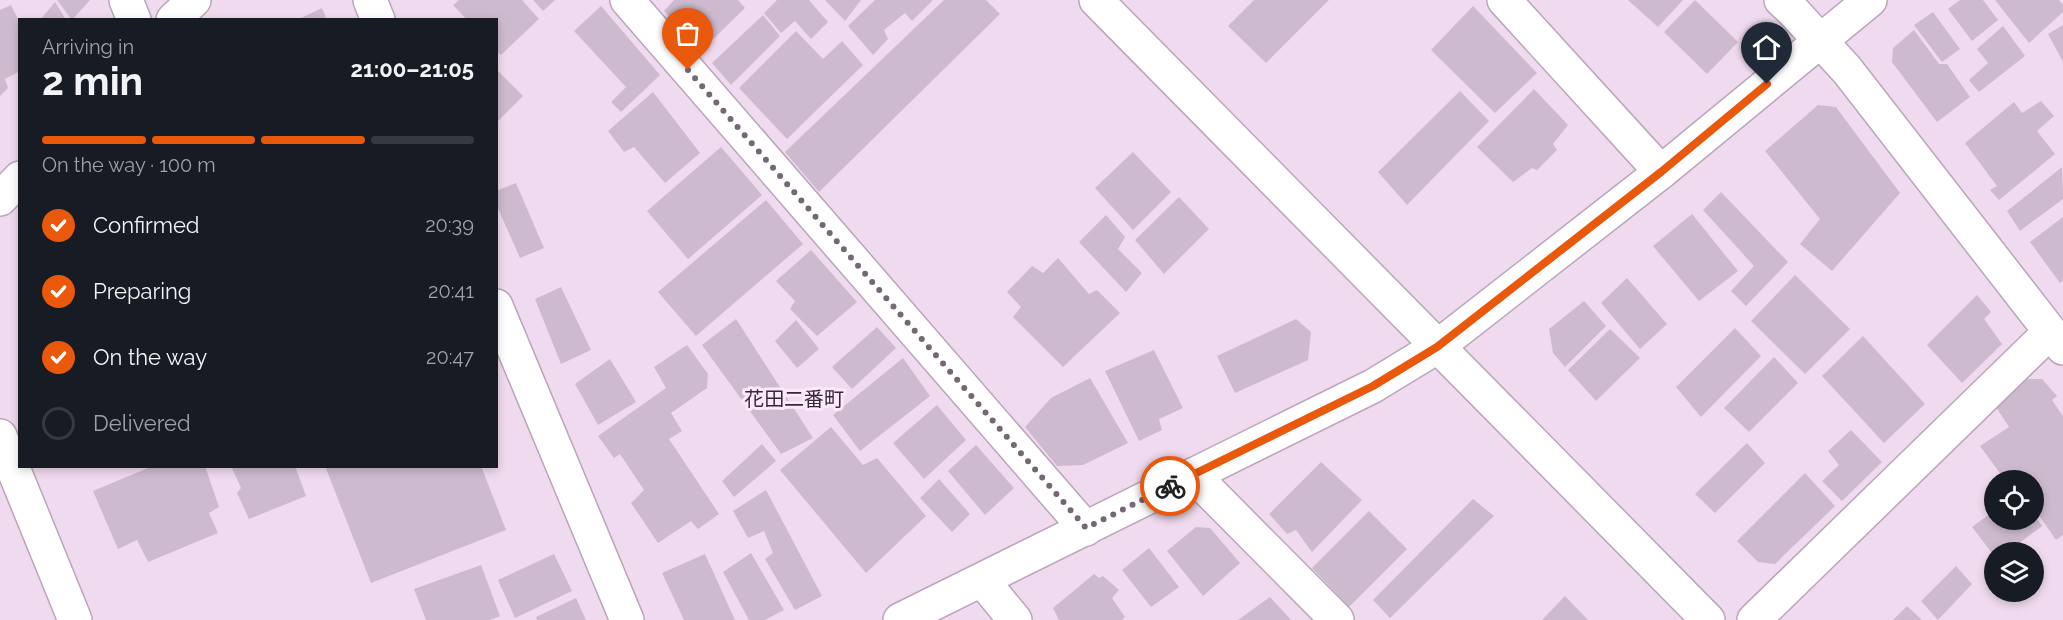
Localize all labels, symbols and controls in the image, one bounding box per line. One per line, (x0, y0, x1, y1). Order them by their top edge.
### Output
pin (662, 8, 713, 70)
icon: bag (671, 17, 704, 50)
pin (1741, 22, 1792, 84)
icon: home (1750, 31, 1783, 64)
text: Arriving in (42, 35, 134, 59)
text: 21:00–21:05 (351, 56, 474, 82)
text: 2 min (42, 58, 143, 104)
text: On the way · 100 m (42, 153, 216, 177)
icon: check (42, 209, 75, 242)
text: Confirmed (93, 212, 200, 238)
text: 20:39 (425, 213, 474, 237)
icon: check (42, 275, 75, 308)
text: Preparing (93, 278, 191, 304)
text: 20:41 (428, 279, 474, 303)
icon: check (42, 341, 75, 374)
text: On the way (93, 344, 207, 370)
text: 20:47 (426, 345, 474, 369)
district label: 花田二番町 (744, 387, 844, 411)
text: Delivered (93, 410, 191, 436)
courier (1140, 456, 1200, 516)
icon: bike (1154, 470, 1187, 503)
map controls (1984, 470, 2044, 602)
button: locate (1984, 470, 2044, 530)
button: layers (1984, 542, 2044, 602)

